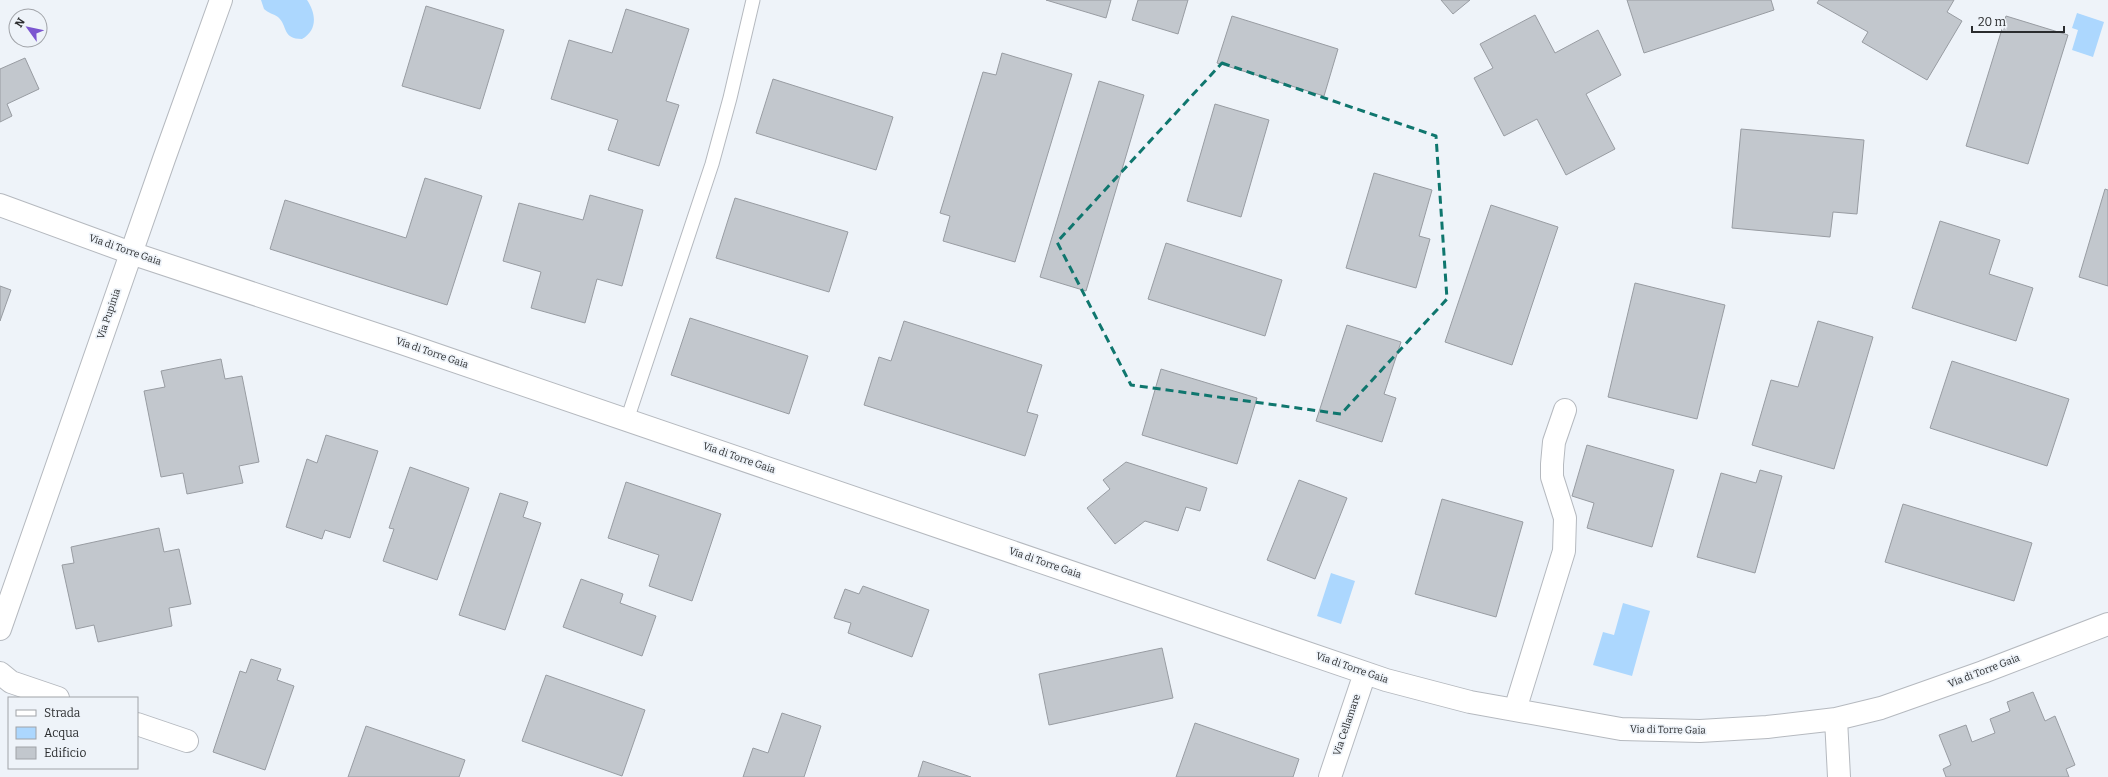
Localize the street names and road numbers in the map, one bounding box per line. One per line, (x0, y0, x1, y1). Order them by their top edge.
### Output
street label: Via di Torre Gaia (87, 232, 163, 268)
street label: Via Pupinia (95, 287, 123, 341)
street label: Via di Torre Gaia (394, 335, 470, 371)
street label: Via di Torre Gaia (701, 440, 777, 476)
street label: Via di Torre Gaia (1007, 545, 1083, 581)
street label: Via di Torre Gaia (1314, 650, 1390, 686)
street label: Via di Torre Gaia (1946, 652, 2022, 690)
street label: Via Cellamare (1331, 693, 1363, 757)
street label: Via di Torre Gaia (1630, 723, 1707, 737)

